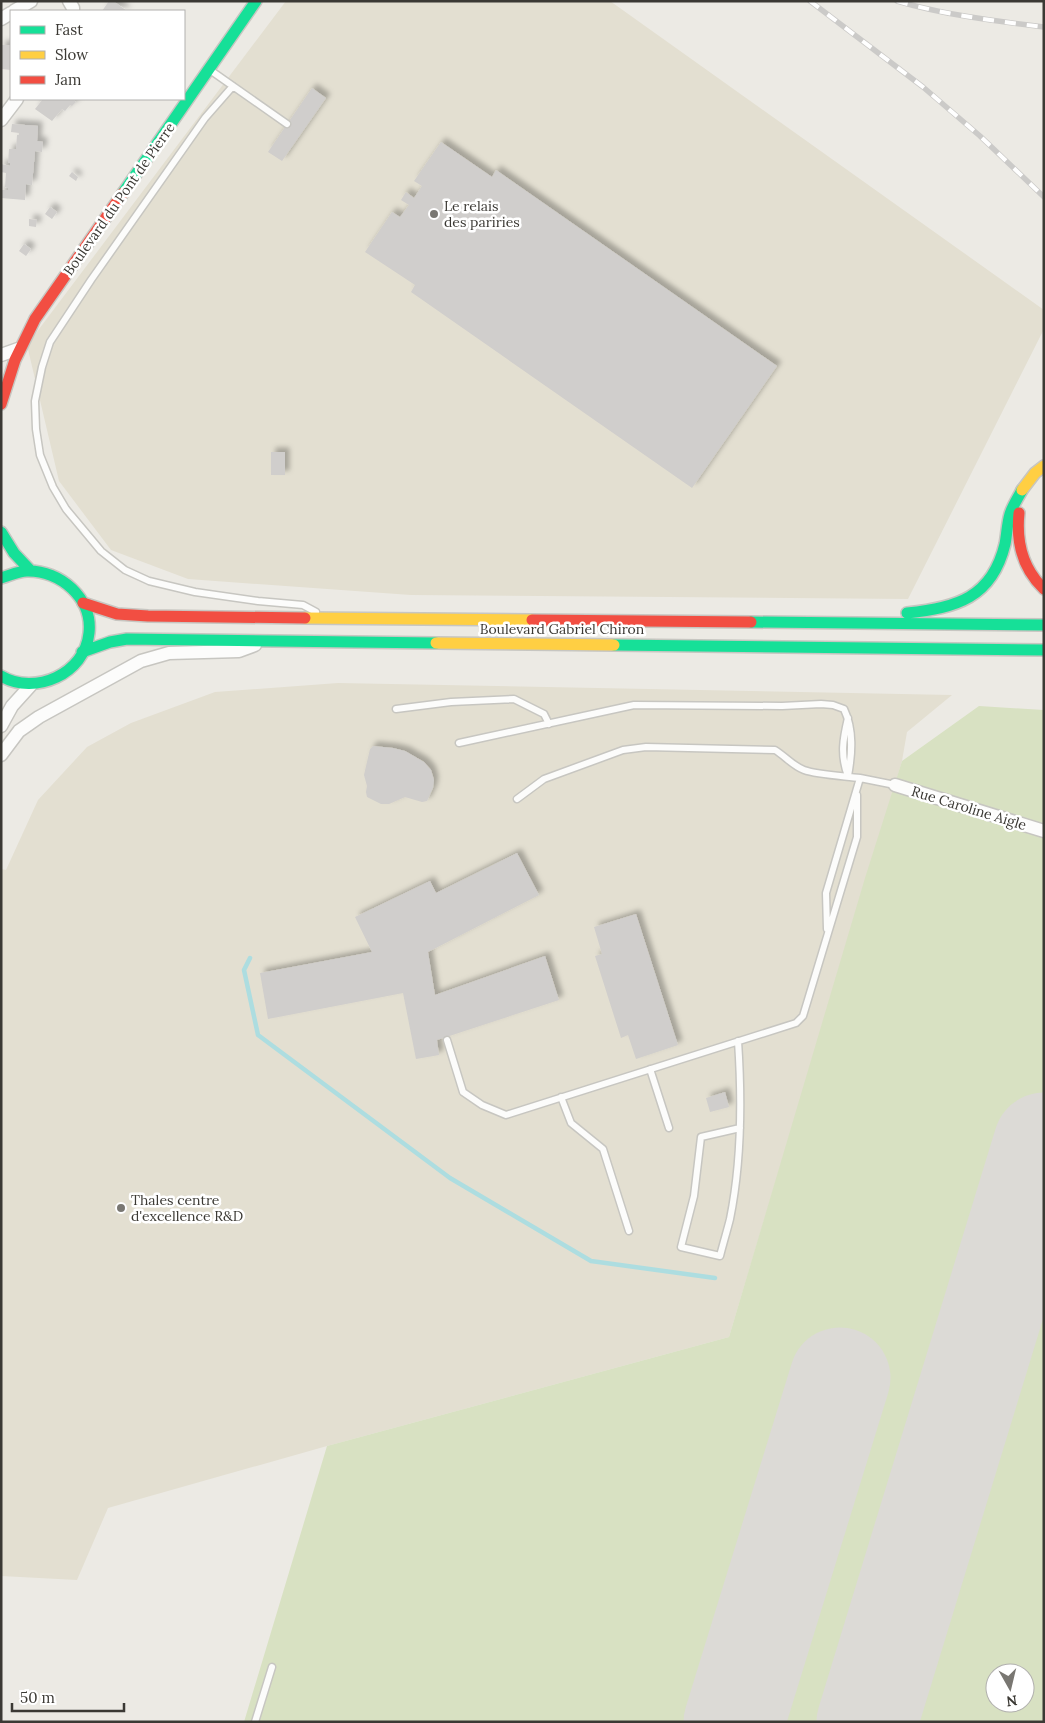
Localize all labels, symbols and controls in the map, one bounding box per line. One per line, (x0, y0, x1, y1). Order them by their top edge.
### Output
legend (10, 10, 185, 100)
text: Fast (55, 20, 83, 39)
text: Slow (55, 45, 88, 64)
text: Jam (54, 70, 82, 89)
street label: Boulevard du Pont de Pierre (59, 119, 179, 279)
place label: Le relais des pariries (444, 197, 520, 231)
marker: Le relais des pariries (428, 208, 440, 220)
street label: Boulevard Gabriel Chiron (480, 620, 645, 638)
street label: Rue Caroline Aigle (909, 782, 1029, 834)
place label: Thales centre d'excellence R&D (131, 1191, 243, 1225)
marker: Thales centre d'excellence R&D (115, 1202, 127, 1214)
north arrow (985, 1663, 1035, 1713)
scale bar (12, 1680, 125, 1712)
text: 50 m (20, 1688, 55, 1707)
text: N (1005, 1691, 1018, 1711)

